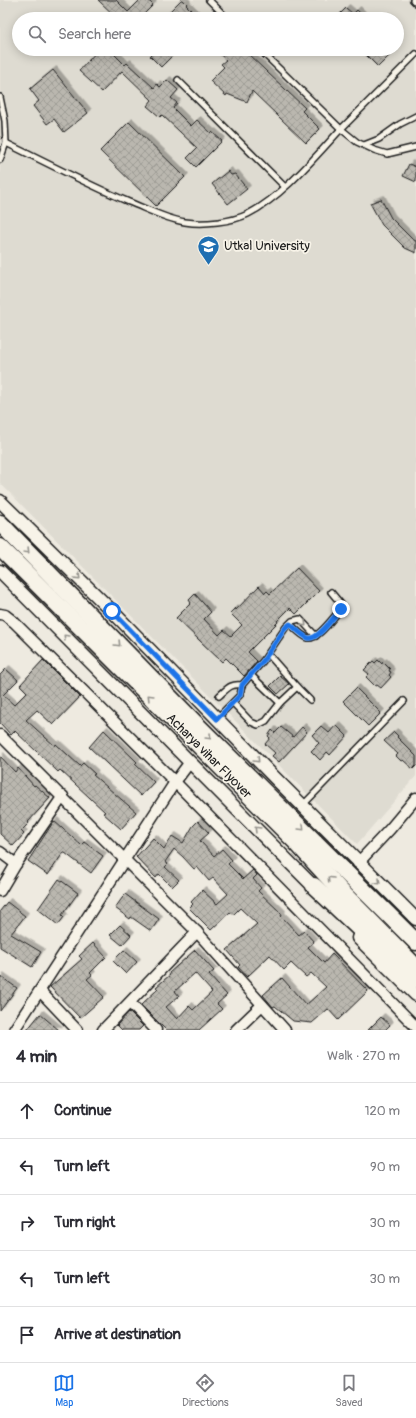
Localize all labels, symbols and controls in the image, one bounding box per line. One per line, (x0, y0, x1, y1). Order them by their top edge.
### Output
search box (12, 12, 404, 56)
icon: search (26, 23, 48, 45)
text: Search here (58, 25, 131, 44)
school or university icon: Utkal University (195, 233, 221, 266)
place label: Utkal University (224, 238, 310, 254)
one-way arrow (22, 546, 30, 554)
one-way arrow (73, 572, 81, 580)
route end (332, 600, 350, 618)
route start (103, 602, 121, 620)
one-way arrow (299, 619, 307, 627)
one-way arrow (63, 634, 71, 642)
one-way arrow (113, 639, 121, 647)
one-way arrow (147, 694, 155, 702)
street label: Acharya vihar Flyover (163, 710, 255, 802)
one-way arrow (204, 732, 212, 739)
one-way arrow (252, 755, 260, 763)
one-way arrow (297, 823, 305, 831)
one-way arrow (254, 826, 262, 834)
one-way arrow (327, 876, 335, 884)
one-way arrow (373, 877, 381, 885)
text: 4 min (16, 1046, 57, 1067)
text: Walk · 270 m (327, 1048, 400, 1064)
icon: ahead (16, 1100, 38, 1122)
text: Continue (54, 1101, 112, 1120)
text: 120 m (364, 1103, 400, 1119)
icon: left (16, 1156, 38, 1178)
text: Turn left (54, 1157, 110, 1176)
text: 90 m (370, 1159, 400, 1175)
icon: right (16, 1212, 38, 1234)
text: Turn right (54, 1213, 115, 1232)
text: 30 m (370, 1215, 400, 1231)
icon: left (16, 1268, 38, 1290)
text: Turn left (54, 1269, 110, 1288)
text: 30 m (370, 1271, 400, 1287)
icon: arrive (16, 1324, 38, 1346)
text: Arrive at destination (54, 1325, 181, 1344)
tab: Map (53, 1372, 75, 1409)
tab: Directions (182, 1372, 229, 1409)
tab: Saved (335, 1372, 363, 1409)

